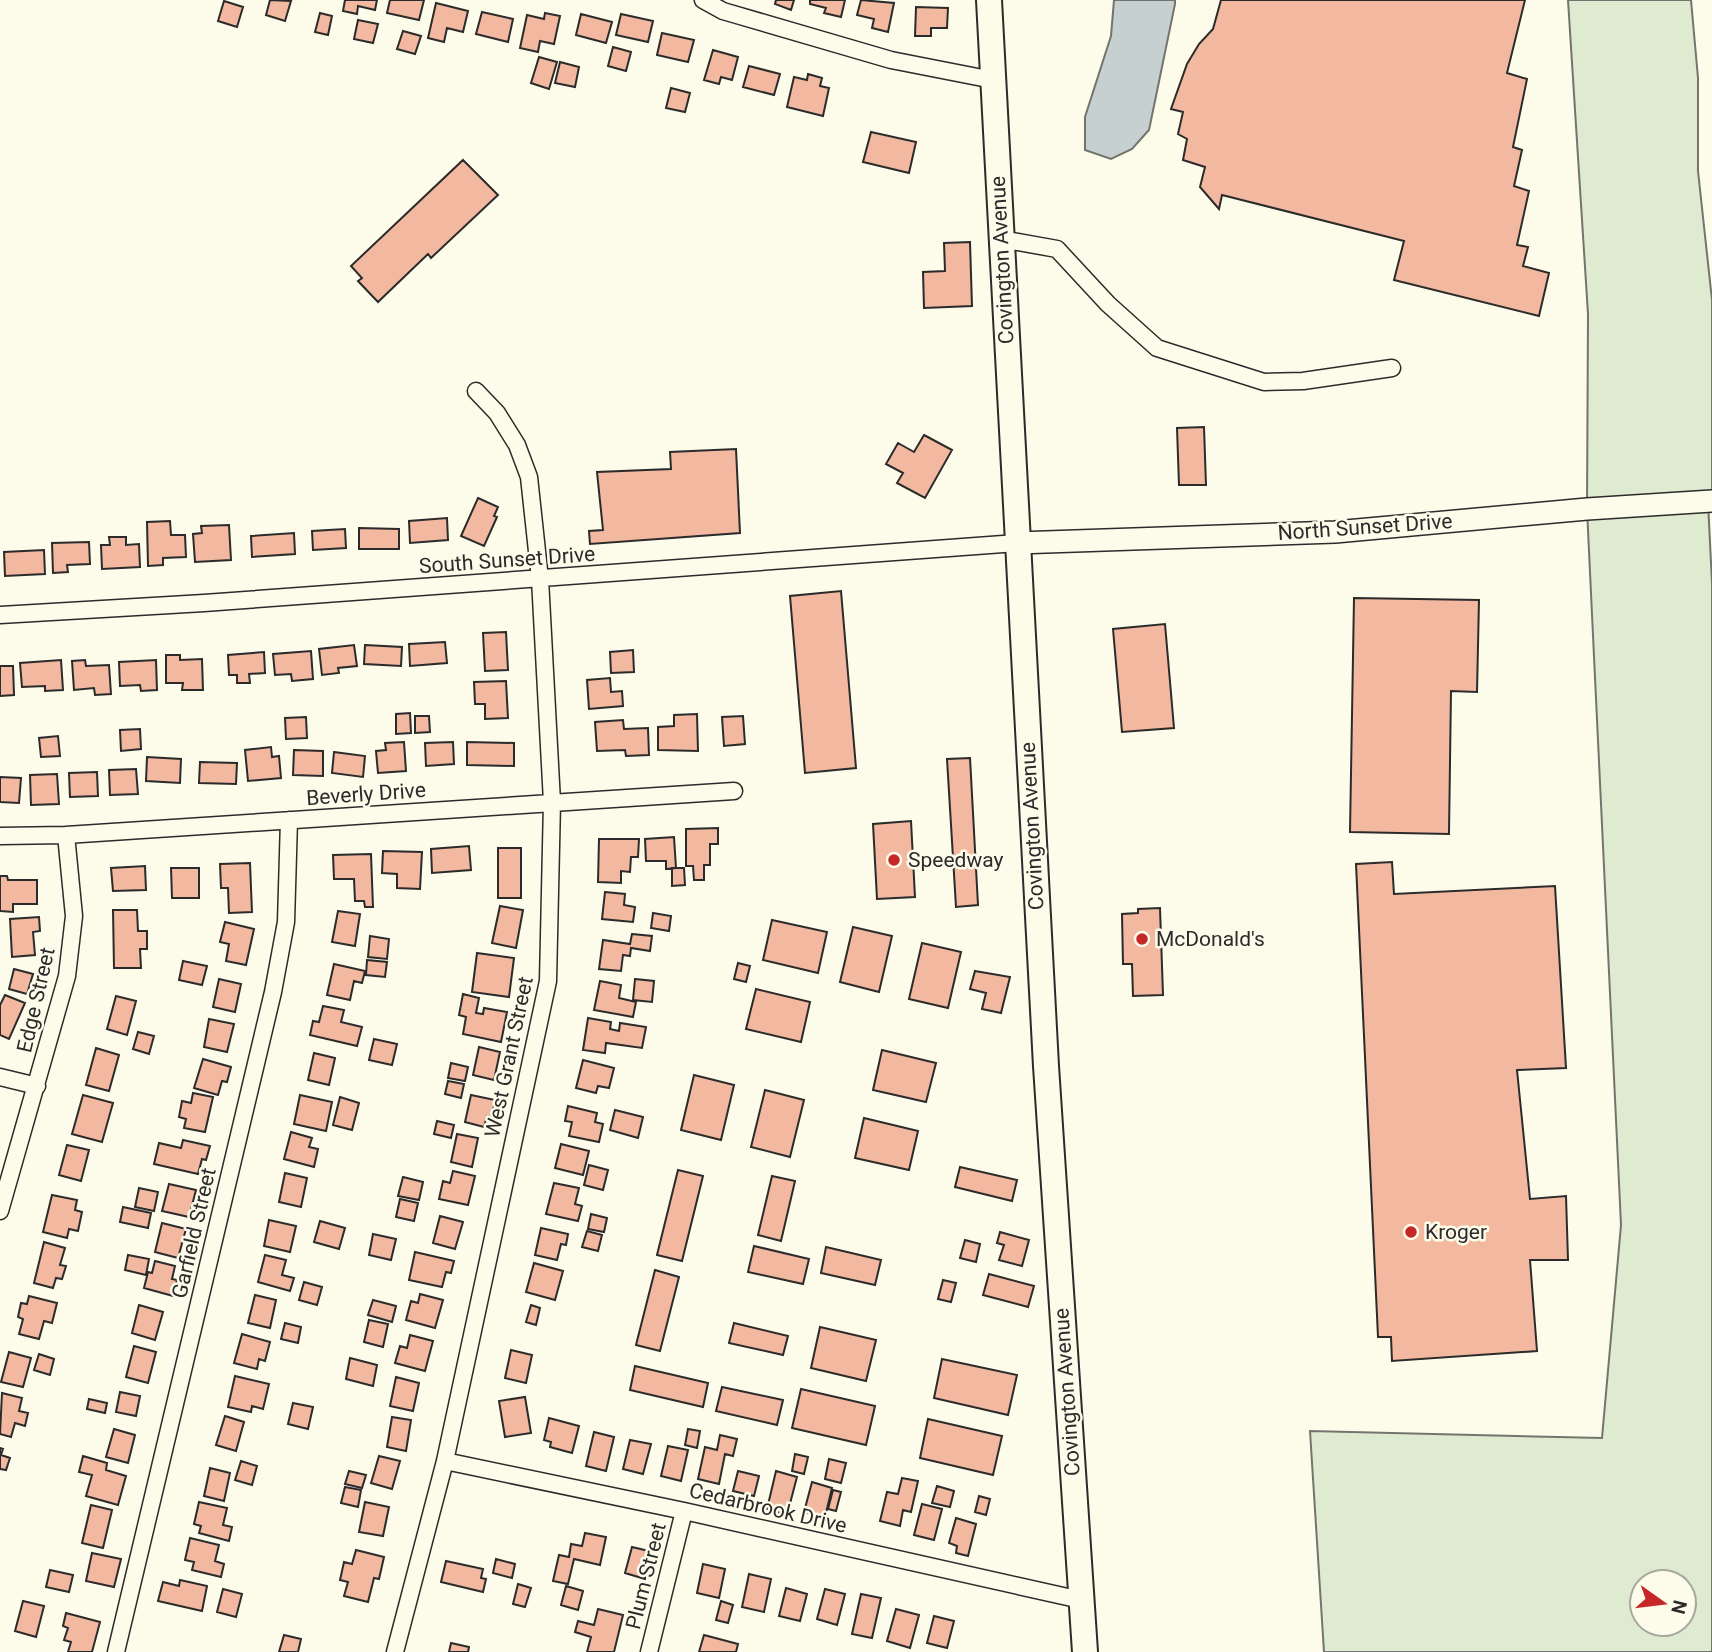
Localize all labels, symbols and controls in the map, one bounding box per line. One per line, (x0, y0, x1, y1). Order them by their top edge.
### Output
street label: Covington Avenue (986, 175, 1018, 345)
street label: North Sunset Drive (1277, 509, 1453, 545)
street label: South Sunset Drive (418, 542, 596, 578)
street label: Covington Avenue (1016, 741, 1048, 911)
street label: Beverly Drive (305, 778, 427, 810)
place label: Speedway (908, 848, 1003, 872)
marker: Speedway (886, 852, 902, 868)
place label: McDonald's (1156, 927, 1265, 951)
marker: McDonald's (1134, 931, 1150, 947)
street label: Edge Street (12, 945, 60, 1055)
street label: West Grant Street (480, 974, 538, 1140)
street label: Garfield Street (167, 1165, 221, 1301)
place label: Kroger (1425, 1220, 1487, 1244)
marker: Kroger (1403, 1224, 1419, 1240)
street label: Covington Avenue (1049, 1307, 1085, 1477)
street label: Cedarbrook Drive (687, 1478, 849, 1538)
street label: Plum Street (621, 1520, 671, 1632)
north arrow (1628, 1568, 1698, 1638)
text: N (1666, 1598, 1692, 1616)

